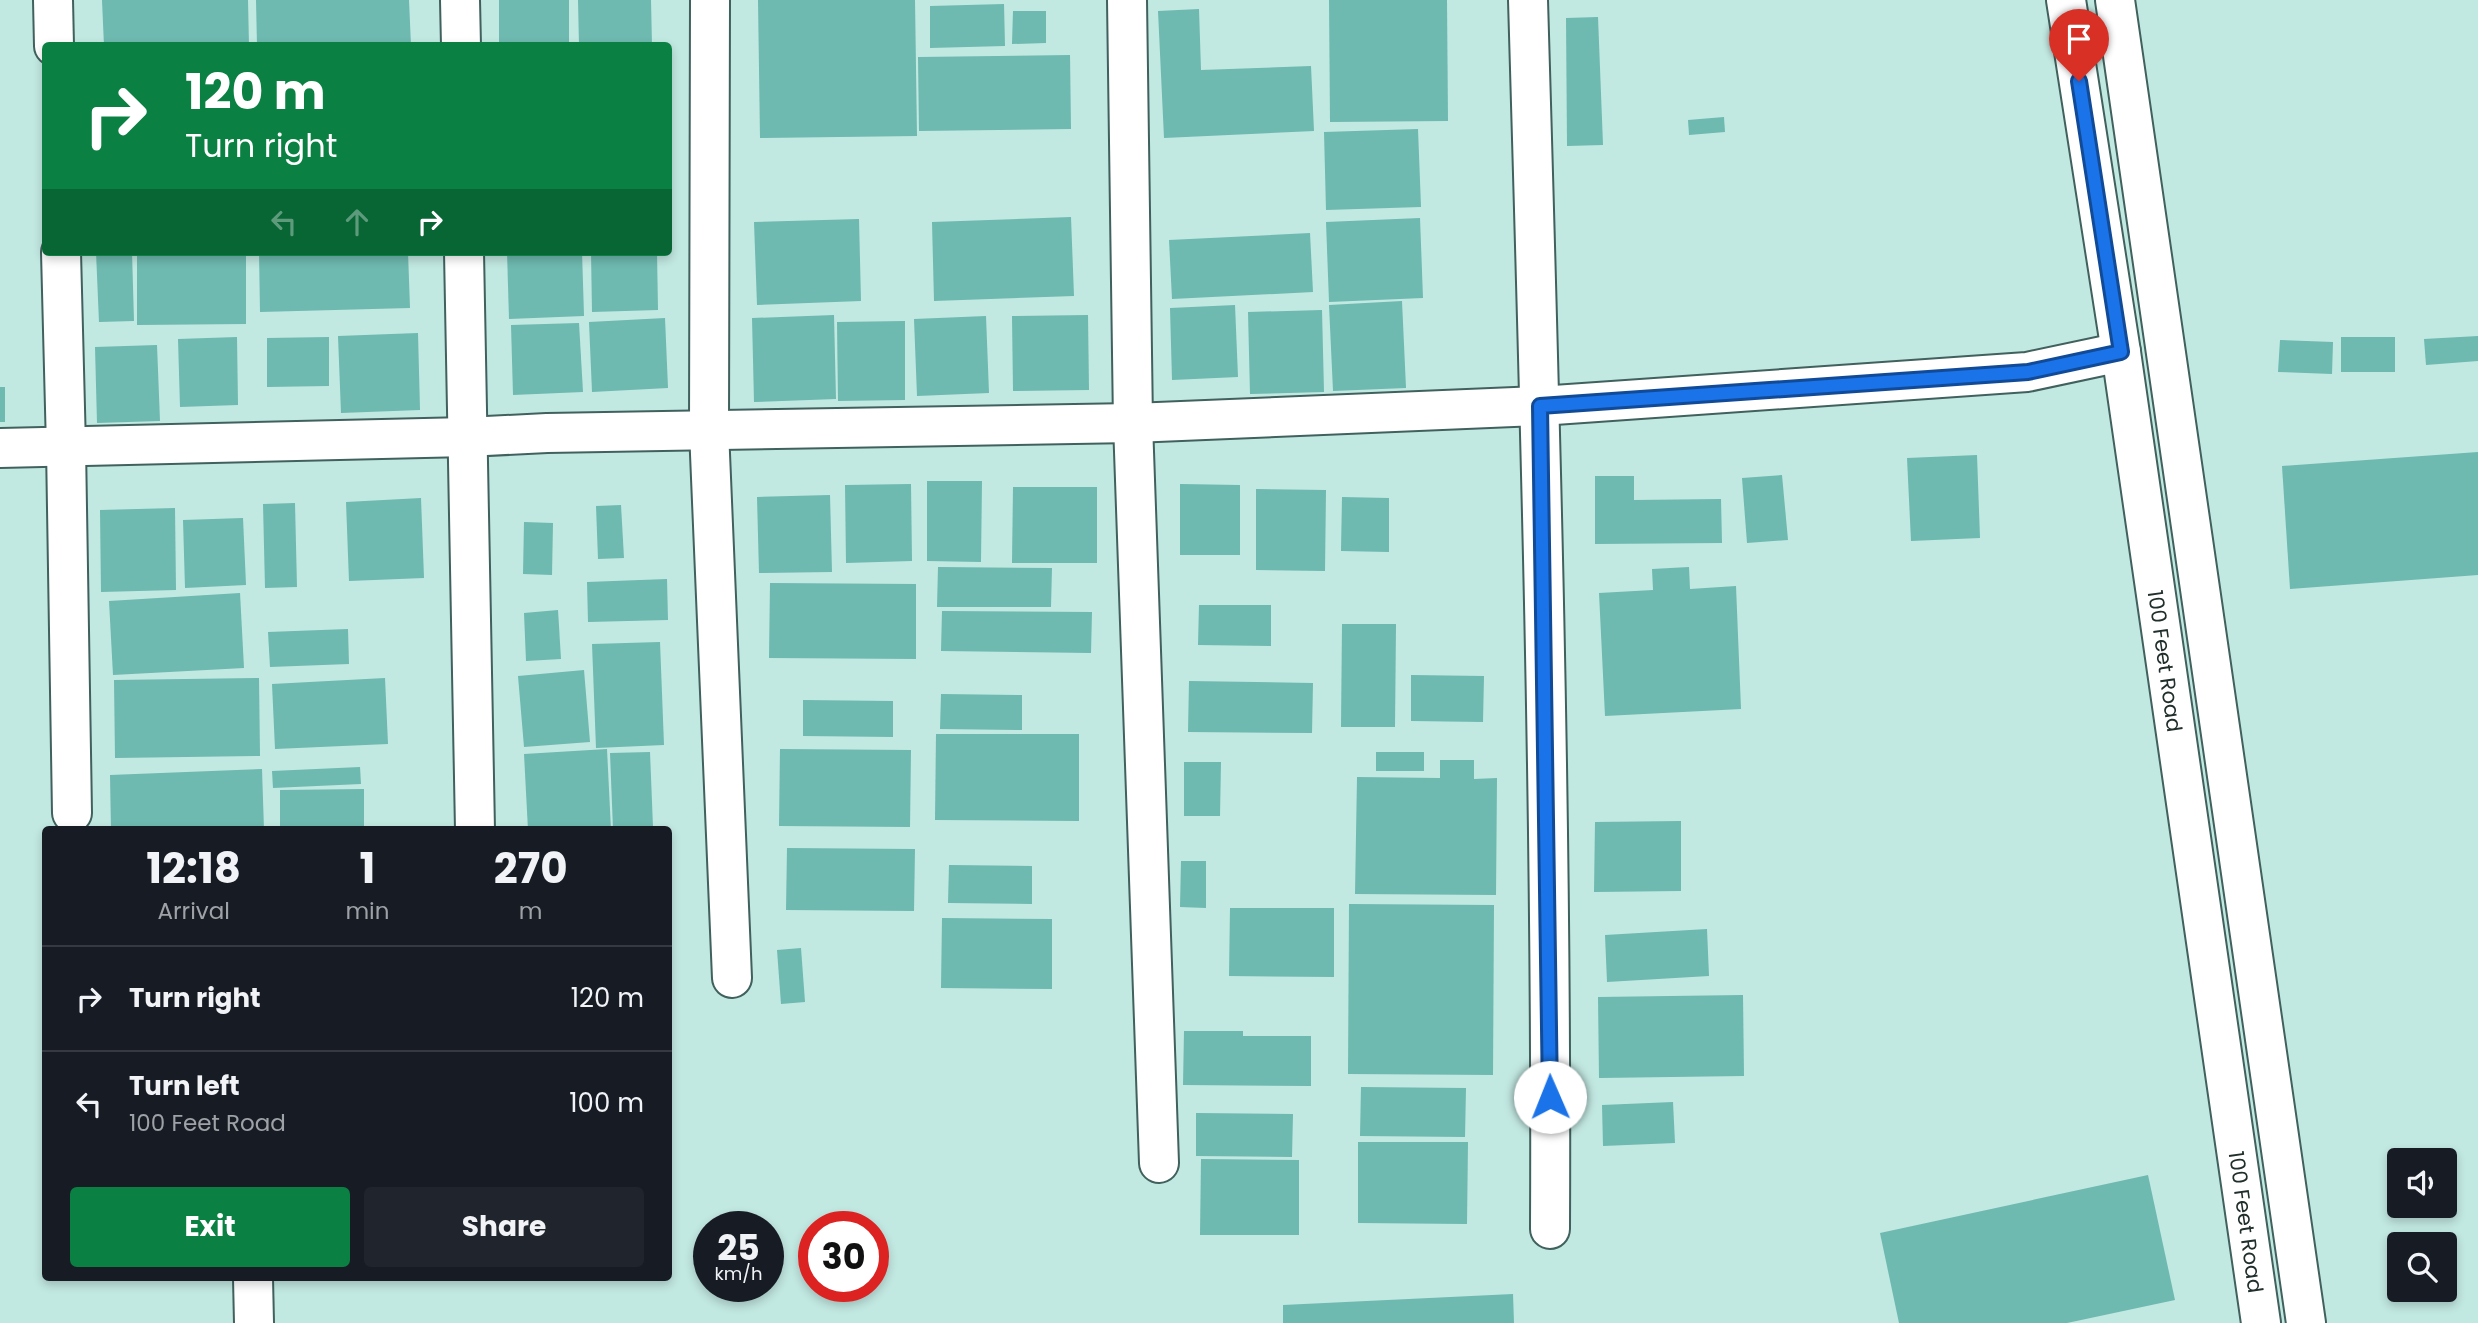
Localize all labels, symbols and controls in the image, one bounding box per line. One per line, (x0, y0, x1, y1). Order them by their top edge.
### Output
pin (2049, 9, 2109, 81)
icon: arrive (2060, 20, 2098, 58)
text: 120 m (185, 58, 326, 126)
icon: right (70, 70, 161, 161)
text: Turn right (185, 123, 337, 168)
icon: left (265, 203, 303, 241)
icon: ahead (338, 203, 376, 241)
icon: right (411, 203, 449, 241)
street label: 100 Feet Road (2141, 588, 2189, 734)
text: 12:18 (146, 839, 241, 898)
text: 1 (360, 839, 375, 898)
text: 270 (494, 839, 568, 898)
text: Arrival (157, 895, 230, 927)
text: min (345, 895, 389, 927)
text: m (519, 895, 543, 927)
icon: right (70, 980, 108, 1018)
text: Turn right (129, 980, 261, 1016)
text: 120 m (571, 980, 644, 1016)
position arrow (1513, 1060, 1587, 1134)
text: Turn left (129, 1068, 240, 1104)
icon: left (70, 1085, 108, 1123)
text: 100 m (569, 1085, 644, 1121)
text: 100 Feet Road (129, 1107, 286, 1139)
map controls (2387, 1148, 2457, 1302)
button: sound (2387, 1148, 2457, 1218)
street label: 100 Feet Road (2222, 1149, 2270, 1295)
button: Exit (70, 1187, 350, 1267)
button: Share (364, 1187, 644, 1267)
speed limit sign: 30 (798, 1211, 889, 1302)
text: 25 (717, 1223, 760, 1272)
button: search (2387, 1232, 2457, 1302)
text: km/h (715, 1261, 762, 1286)

